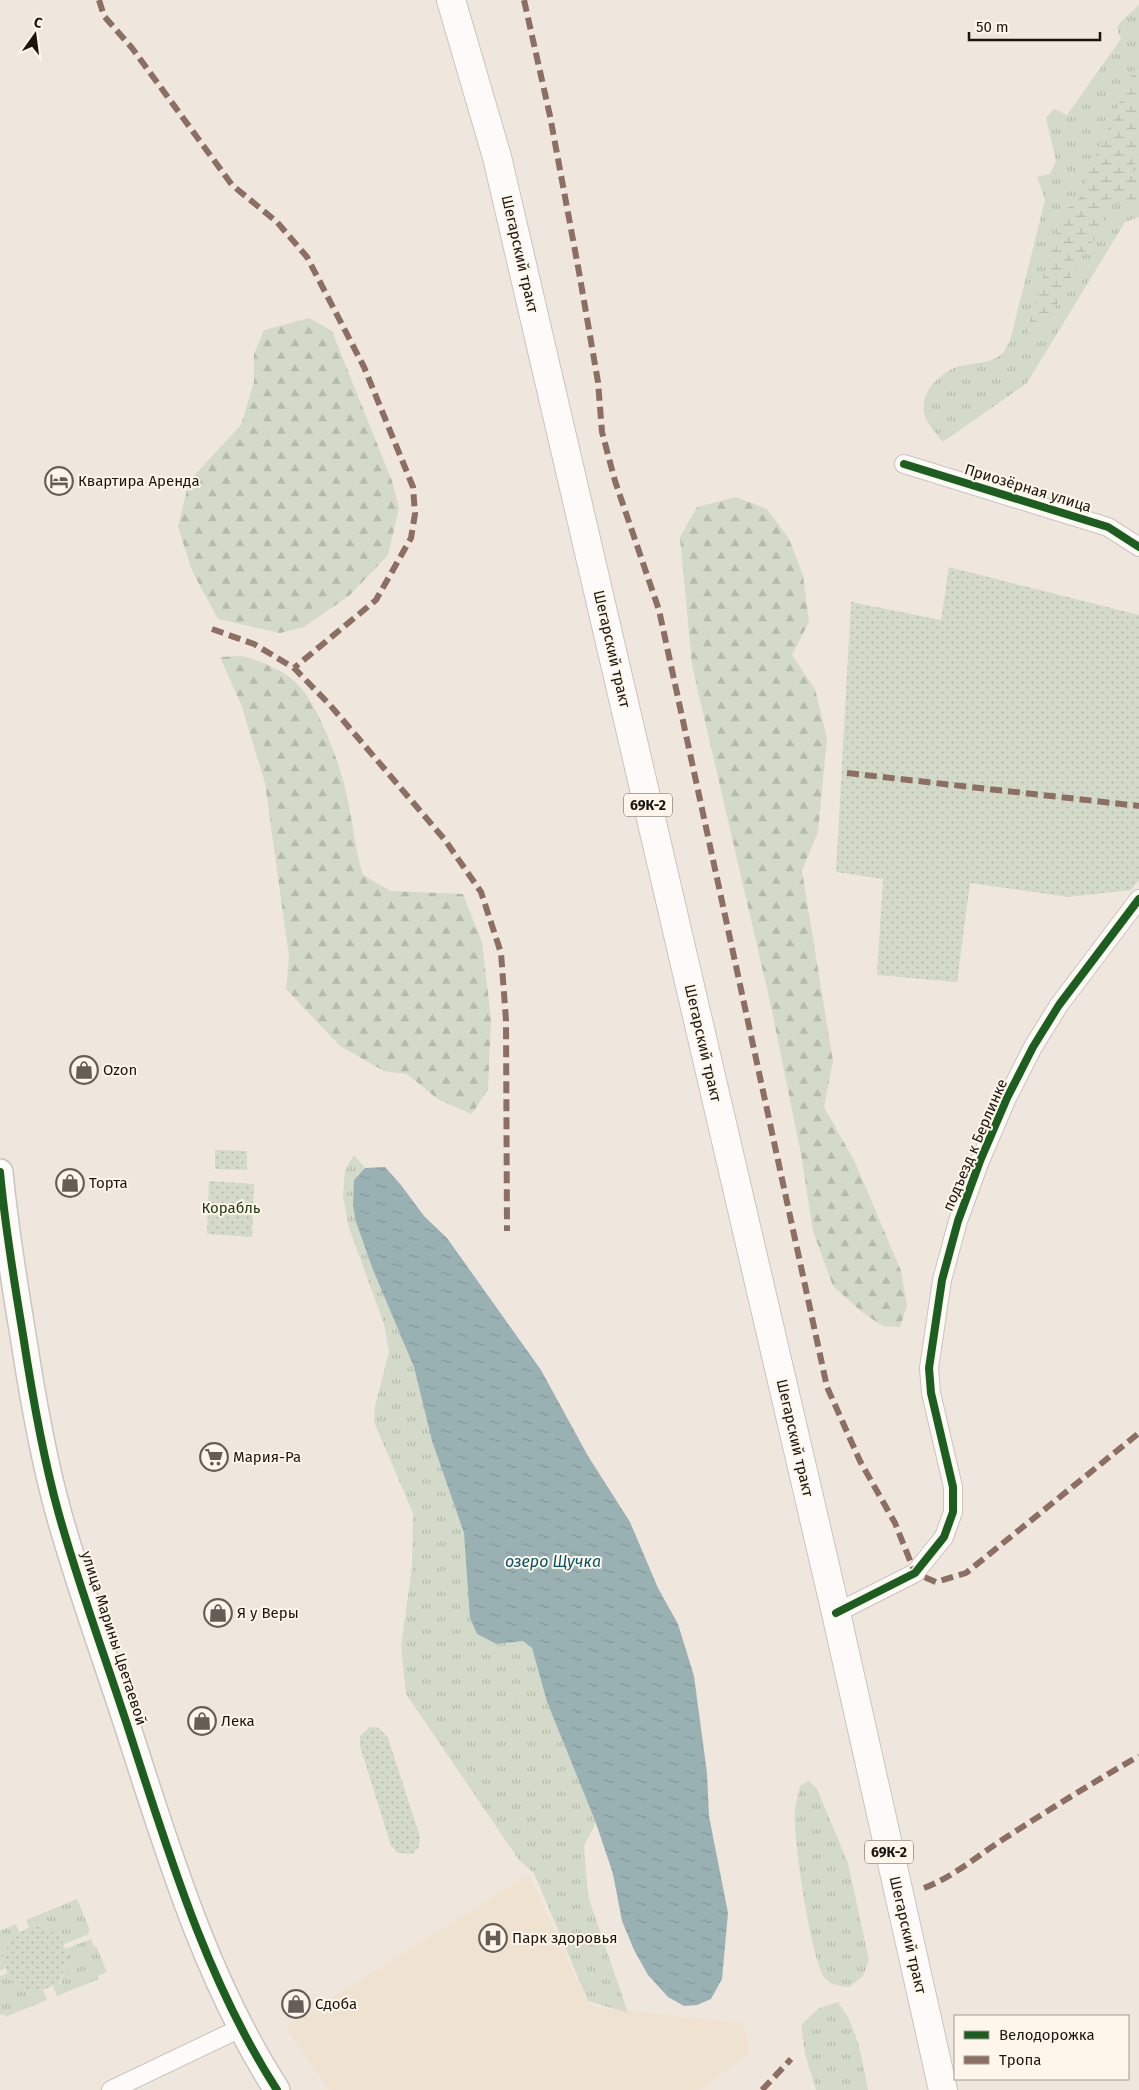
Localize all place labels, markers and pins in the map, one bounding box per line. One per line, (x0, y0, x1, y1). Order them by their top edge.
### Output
hotel icon: Квартира Аренда (44, 466, 74, 496)
place label: Квартира Аренда (78, 472, 200, 490)
shop icon: Ozon (69, 1055, 99, 1085)
place label: Ozon (103, 1061, 137, 1079)
shop icon: Торта (55, 1168, 85, 1198)
place label: Торта (89, 1174, 128, 1192)
supermarket icon: Мария-Ра (199, 1442, 229, 1472)
place label: Мария-Ра (233, 1448, 301, 1466)
shop icon: Я у Веры (203, 1598, 233, 1628)
place label: Я у Веры (237, 1604, 299, 1622)
shop icon: Лека (187, 1706, 217, 1736)
place label: Лека (221, 1712, 255, 1730)
hospital icon: Парк здоровья (478, 1923, 508, 1953)
place label: Парк здоровья (512, 1929, 617, 1947)
shop icon: Сдоба (281, 1989, 311, 2019)
place label: Сдоба (315, 1995, 357, 2013)

